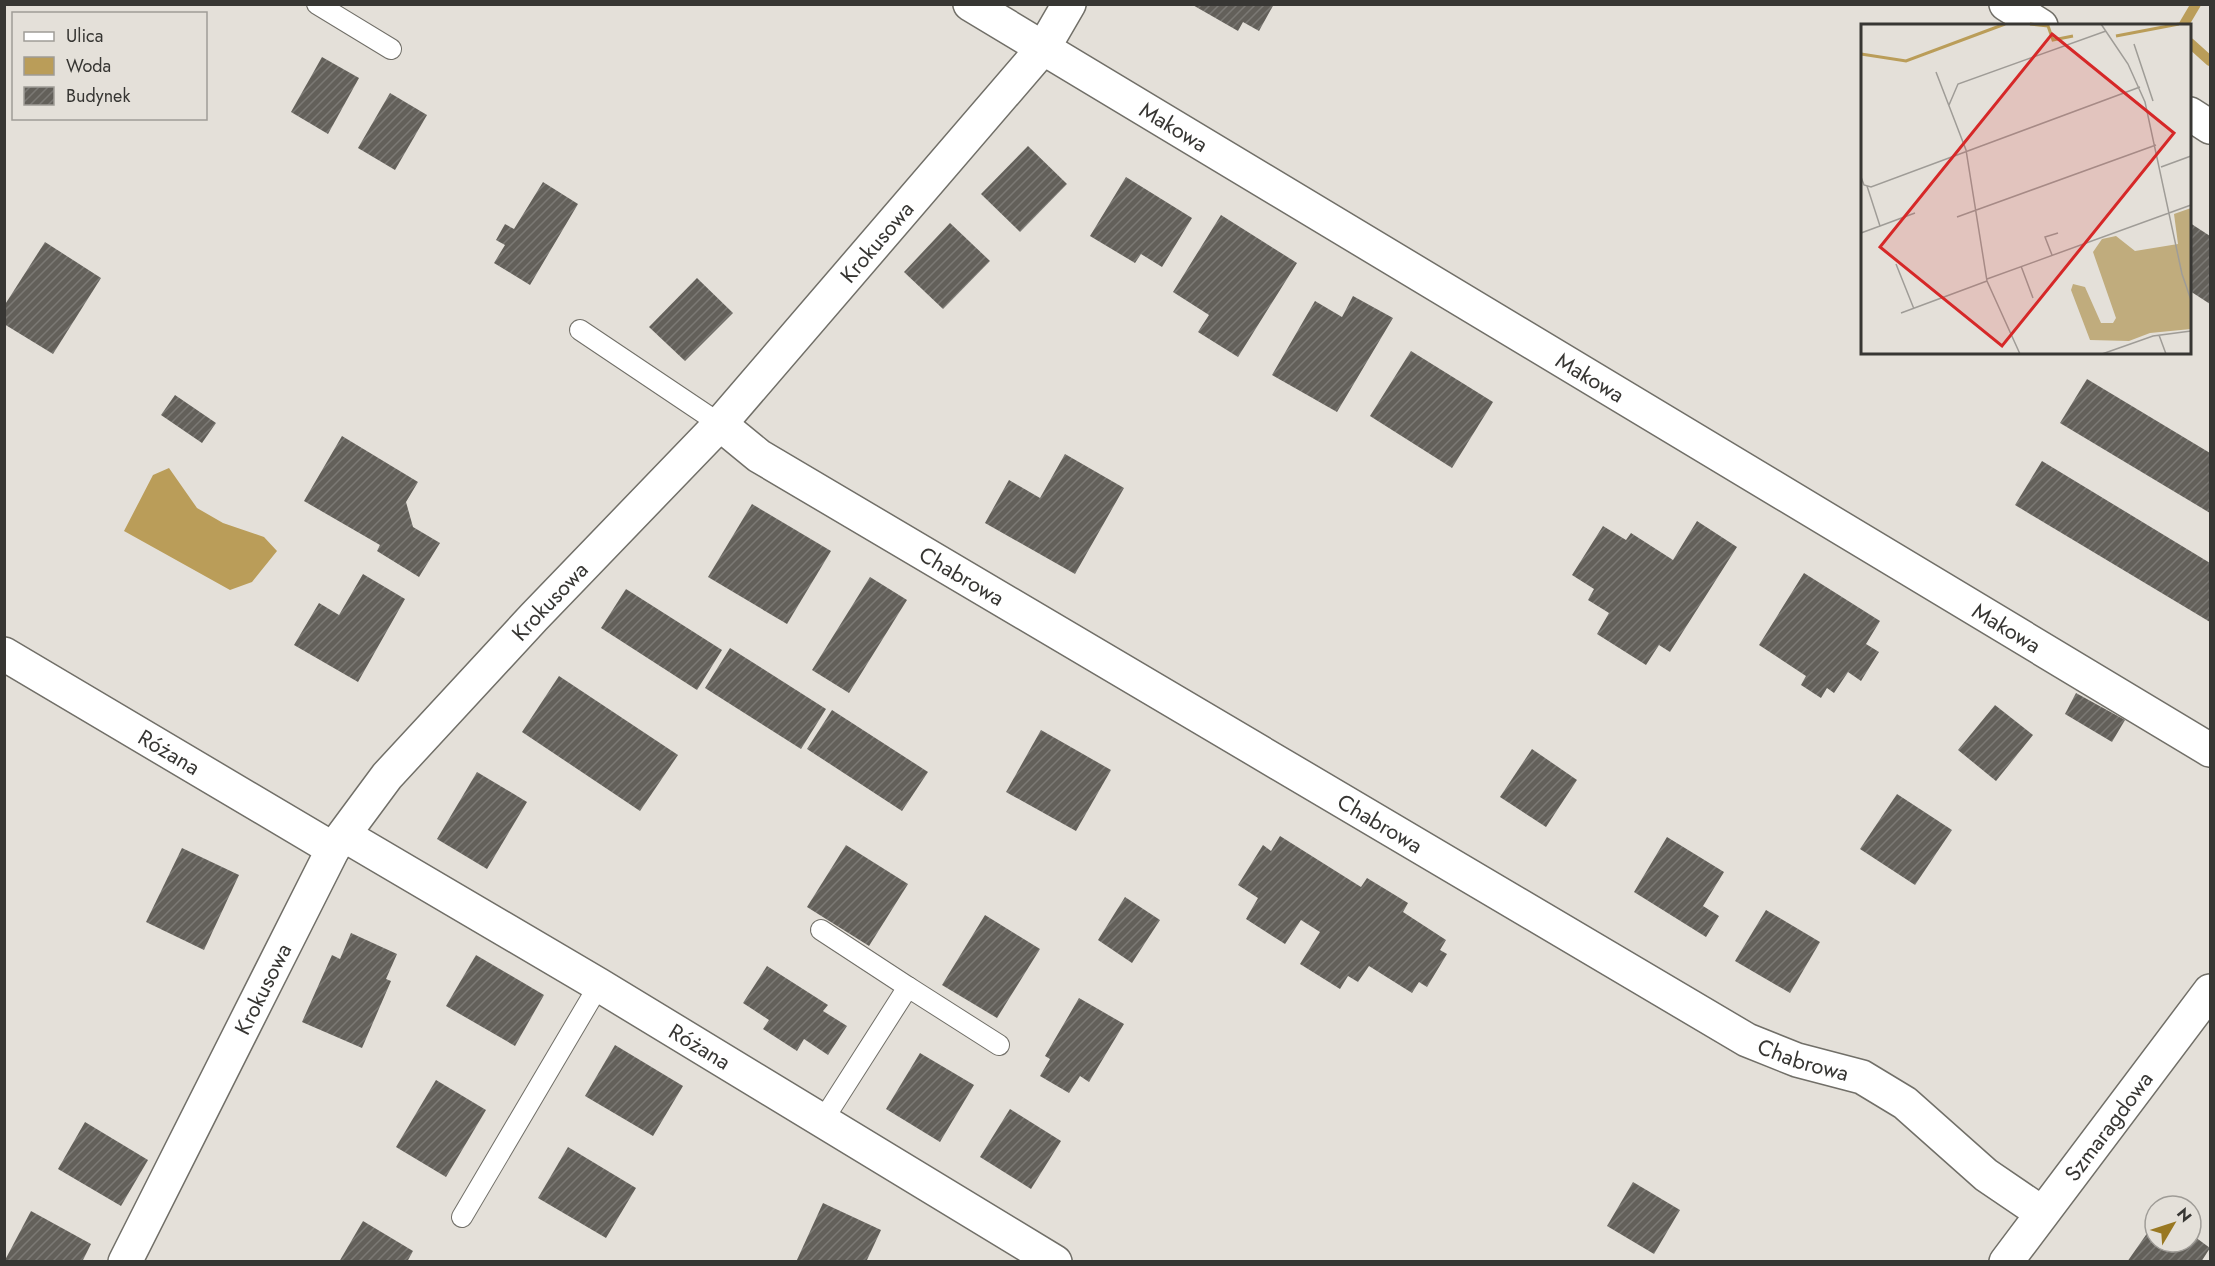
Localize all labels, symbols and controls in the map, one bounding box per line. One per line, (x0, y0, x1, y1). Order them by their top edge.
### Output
legend (12, 12, 207, 120)
text: Ulica (66, 23, 103, 49)
inset map (1861, 24, 2191, 354)
text: Woda (66, 53, 111, 79)
text: Budynek (66, 83, 130, 109)
street label: Makowa (1134, 94, 1214, 160)
street label: Krokusowa (832, 194, 921, 290)
street label: Makowa (1550, 344, 1631, 410)
street label: Chabrowa (913, 538, 1010, 614)
street label: Krokusowa (504, 554, 595, 648)
street label: Makowa (1966, 595, 2047, 661)
street label: Różana (132, 721, 206, 783)
street label: Chabrowa (1331, 785, 1429, 861)
street label: Krokusowa (226, 937, 299, 1040)
street label: Różana (663, 1015, 737, 1077)
street label: Chabrowa (1753, 1030, 1852, 1089)
street label: Szmaragdowa (2056, 1064, 2160, 1188)
north arrow (2143, 1194, 2203, 1254)
text: N (2171, 1203, 2197, 1227)

